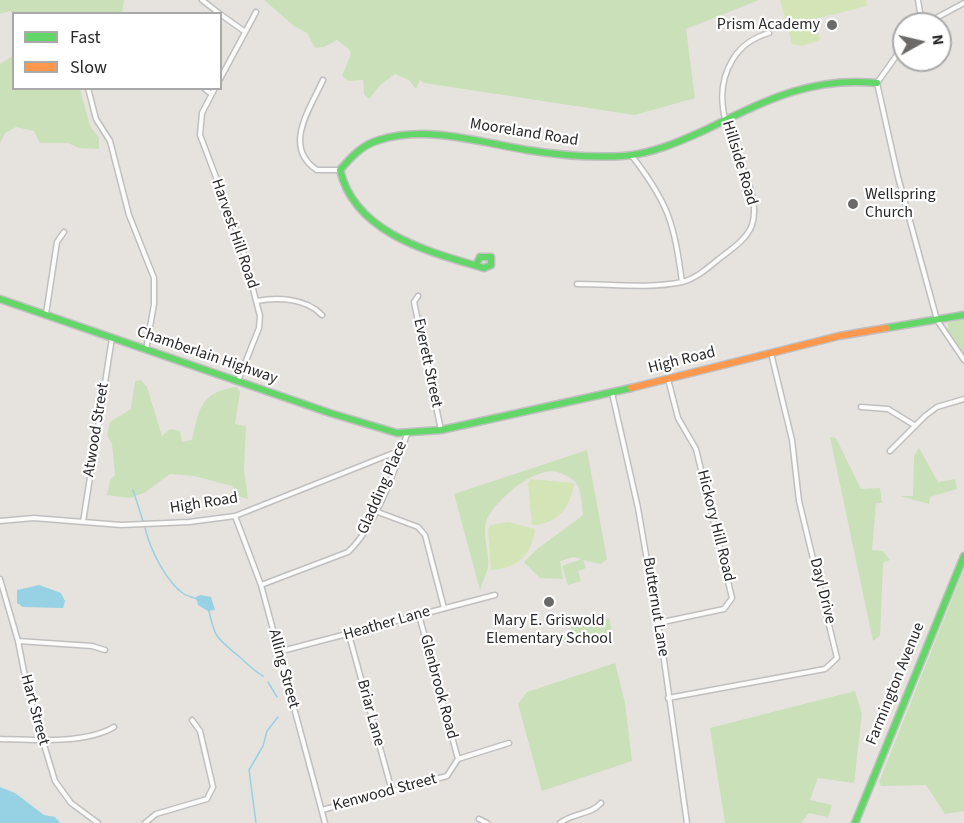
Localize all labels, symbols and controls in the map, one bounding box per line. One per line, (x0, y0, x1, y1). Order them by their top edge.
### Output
legend (12, 12, 222, 90)
north arrow (892, 12, 952, 72)
place label: Prism Academy (717, 15, 820, 35)
marker: Prism Academy (825, 18, 839, 32)
text: Fast (70, 25, 101, 50)
text: N (926, 33, 949, 47)
text: Slow (70, 55, 107, 80)
street label: Mooreland Road (468, 115, 580, 151)
street label: Hillside Road (717, 118, 761, 208)
street label: Harvest Hill Road (206, 177, 262, 291)
place label: Wellspring Church (865, 185, 936, 223)
marker: Wellspring Church (846, 197, 860, 211)
street label: Everett Street (408, 317, 446, 409)
street label: Chamberlain Highway (134, 323, 280, 389)
street label: High Road (646, 343, 718, 379)
street label: Atwood Street (80, 382, 114, 478)
street label: Gladding Place (354, 438, 412, 538)
street label: Hickory Hill Road (692, 468, 738, 584)
street label: High Road (169, 489, 239, 519)
street label: Butternut Lane (638, 556, 672, 658)
street label: Dayl Drive (805, 556, 839, 626)
marker: Mary E. Griswold Elementary School (542, 595, 556, 609)
street label: Heather Lane (341, 602, 433, 646)
place label: Mary E. Griswold Elementary School (486, 611, 612, 649)
street label: Farmington Avenue (863, 620, 929, 748)
street label: Alling Street (263, 627, 303, 711)
street label: Glenbrook Road (415, 633, 461, 741)
street label: Hart Street (15, 672, 53, 748)
street label: Briar Lane (352, 678, 388, 748)
street label: Kenwood Street (331, 770, 439, 816)

